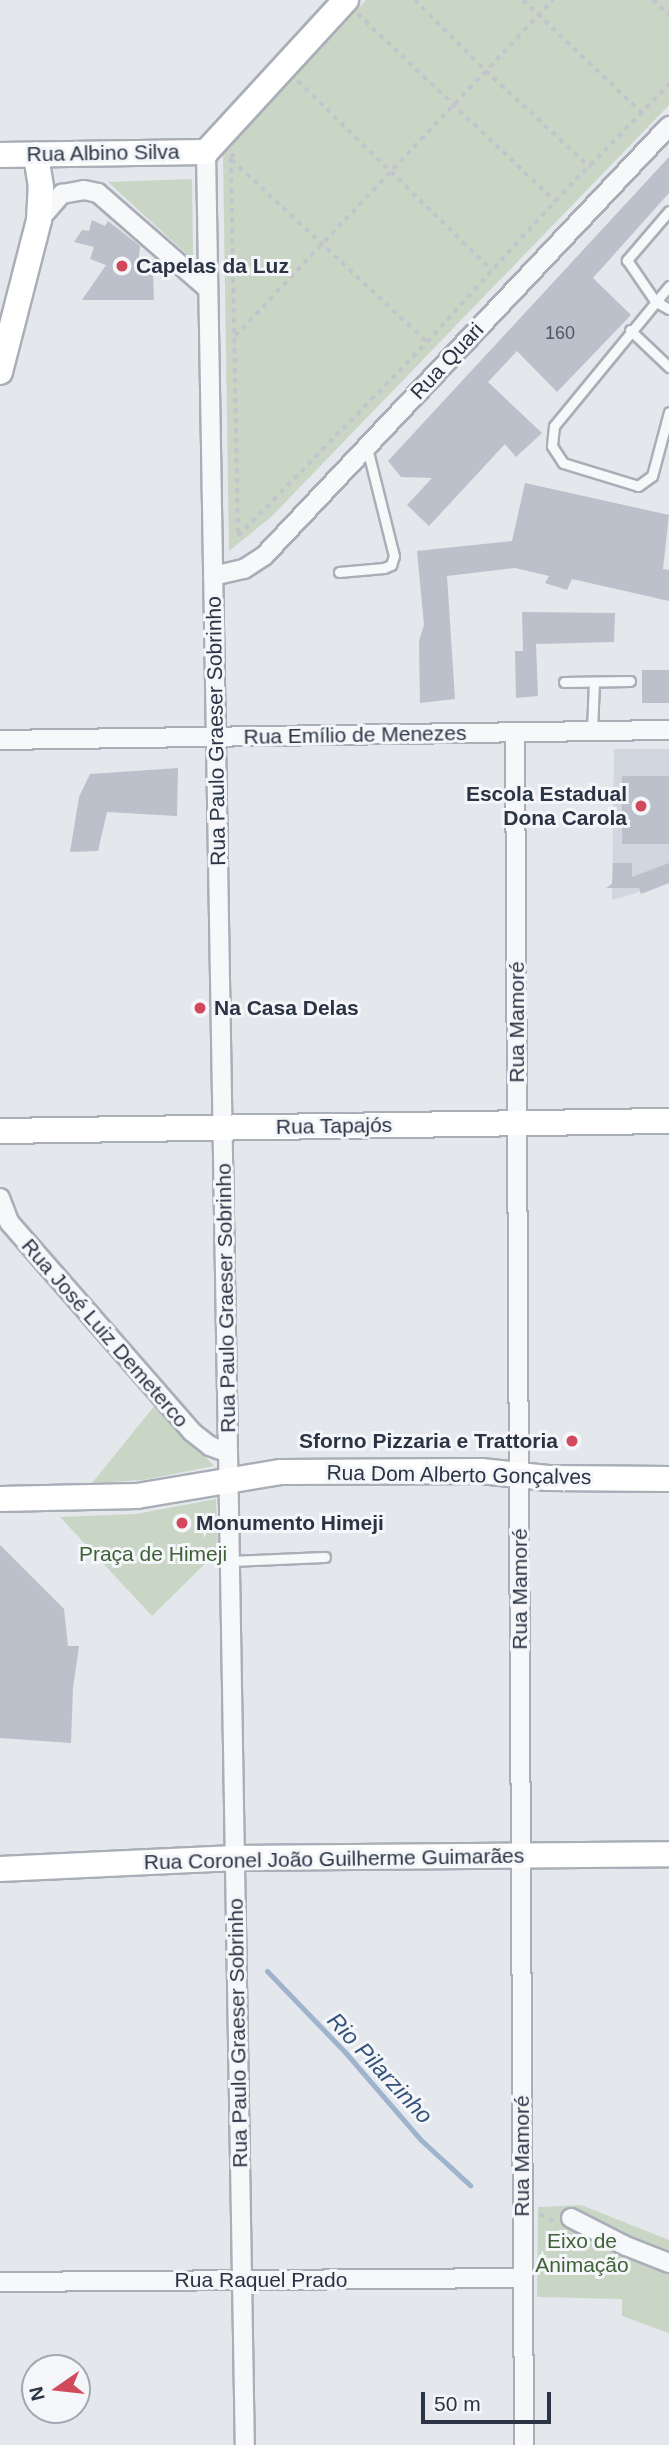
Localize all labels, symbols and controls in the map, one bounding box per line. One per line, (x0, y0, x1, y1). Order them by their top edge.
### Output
street label: Rua Albino Silva (26, 139, 180, 167)
place label: Capelas da Luz (136, 253, 289, 279)
marker: Capelas da Luz (114, 258, 130, 274)
street label: Rua Quari (405, 317, 489, 405)
house number: 160 (545, 322, 575, 344)
street label: Rua Paulo Graeser Sobrinho (201, 596, 231, 866)
street label: Rua Emílio de Menezes (243, 720, 467, 750)
place label: Escola Estadual Dona Carola (466, 781, 627, 831)
marker: Escola Estadual Dona Carola (633, 798, 649, 814)
street label: Rua Mamoré (504, 961, 530, 1083)
place label: Na Casa Delas (214, 995, 359, 1021)
marker: Na Casa Delas (192, 1000, 208, 1016)
street label: Rua Tapajós (275, 1112, 393, 1140)
street label: Rua Paulo Graeser Sobrinho (211, 1163, 241, 1433)
street label: Rua José Luiz Demeterco (16, 1234, 194, 1432)
place label: Sforno Pizzaria e Trattoria (299, 1428, 558, 1454)
marker: Sforno Pizzaria e Trattoria (564, 1433, 580, 1449)
street label: Rua Dom Alberto Gonçalves (326, 1460, 592, 1490)
place label: Monumento Himeji (196, 1510, 384, 1536)
marker: Monumento Himeji (174, 1515, 190, 1531)
street label: Rua Mamoré (507, 1528, 533, 1650)
park label: Praça de Himeji (79, 1541, 227, 1567)
street label: Rua Coronel João Guilherme Guimarães (144, 1843, 524, 1875)
street label: Rua Paulo Graeser Sobrinho (223, 1898, 253, 2168)
water label: Rio Pilarzinho (322, 2007, 438, 2129)
street label: Rua Mamoré (509, 2095, 535, 2217)
park label: Eixo de Animação (535, 2228, 629, 2278)
street label: Rua Raquel Prado (175, 2267, 347, 2293)
north arrow (21, 2354, 91, 2424)
scale bar (424, 2378, 554, 2422)
text: N (25, 2385, 49, 2403)
text: 50 m (434, 2392, 481, 2415)

